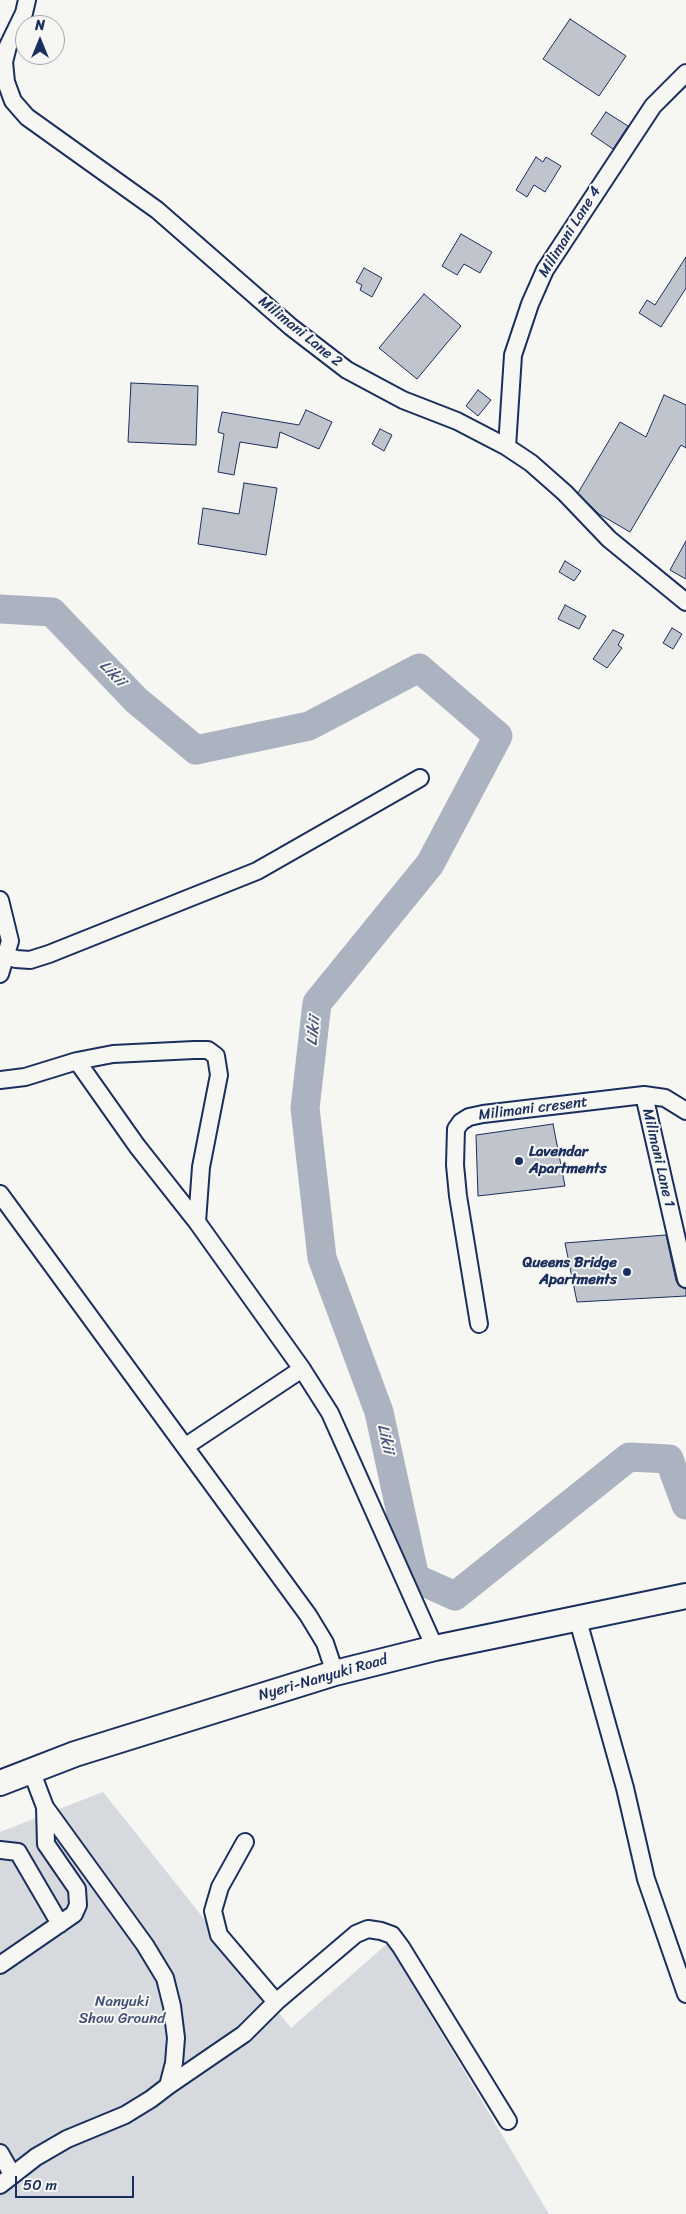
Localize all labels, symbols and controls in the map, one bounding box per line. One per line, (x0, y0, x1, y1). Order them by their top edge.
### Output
text: N (35, 13, 45, 38)
north arrow (15, 15, 65, 65)
street label: Milimani Lane 4 (535, 183, 605, 281)
street label: Milimani Lane 2 (254, 293, 346, 371)
water label: Likii (95, 657, 129, 691)
water label: Likii (303, 1016, 325, 1046)
street label: Milimani cresent (477, 1093, 589, 1125)
street label: Milimani Lane 1 (638, 1107, 678, 1209)
place label: Lavendar Apartments (529, 1143, 607, 1178)
marker: Lavendar Apartments (513, 1155, 525, 1167)
place label: Queens Bridge Apartments (522, 1254, 617, 1289)
marker: Queens Bridge Apartments (621, 1266, 633, 1278)
water label: Likii (373, 1423, 397, 1455)
street label: Nyeri-Nanyuki Road (256, 1651, 390, 1705)
park label: Nanyuki Show Ground (79, 1993, 165, 2028)
scale bar (18, 2166, 136, 2198)
text: 50 m (23, 2172, 57, 2198)

